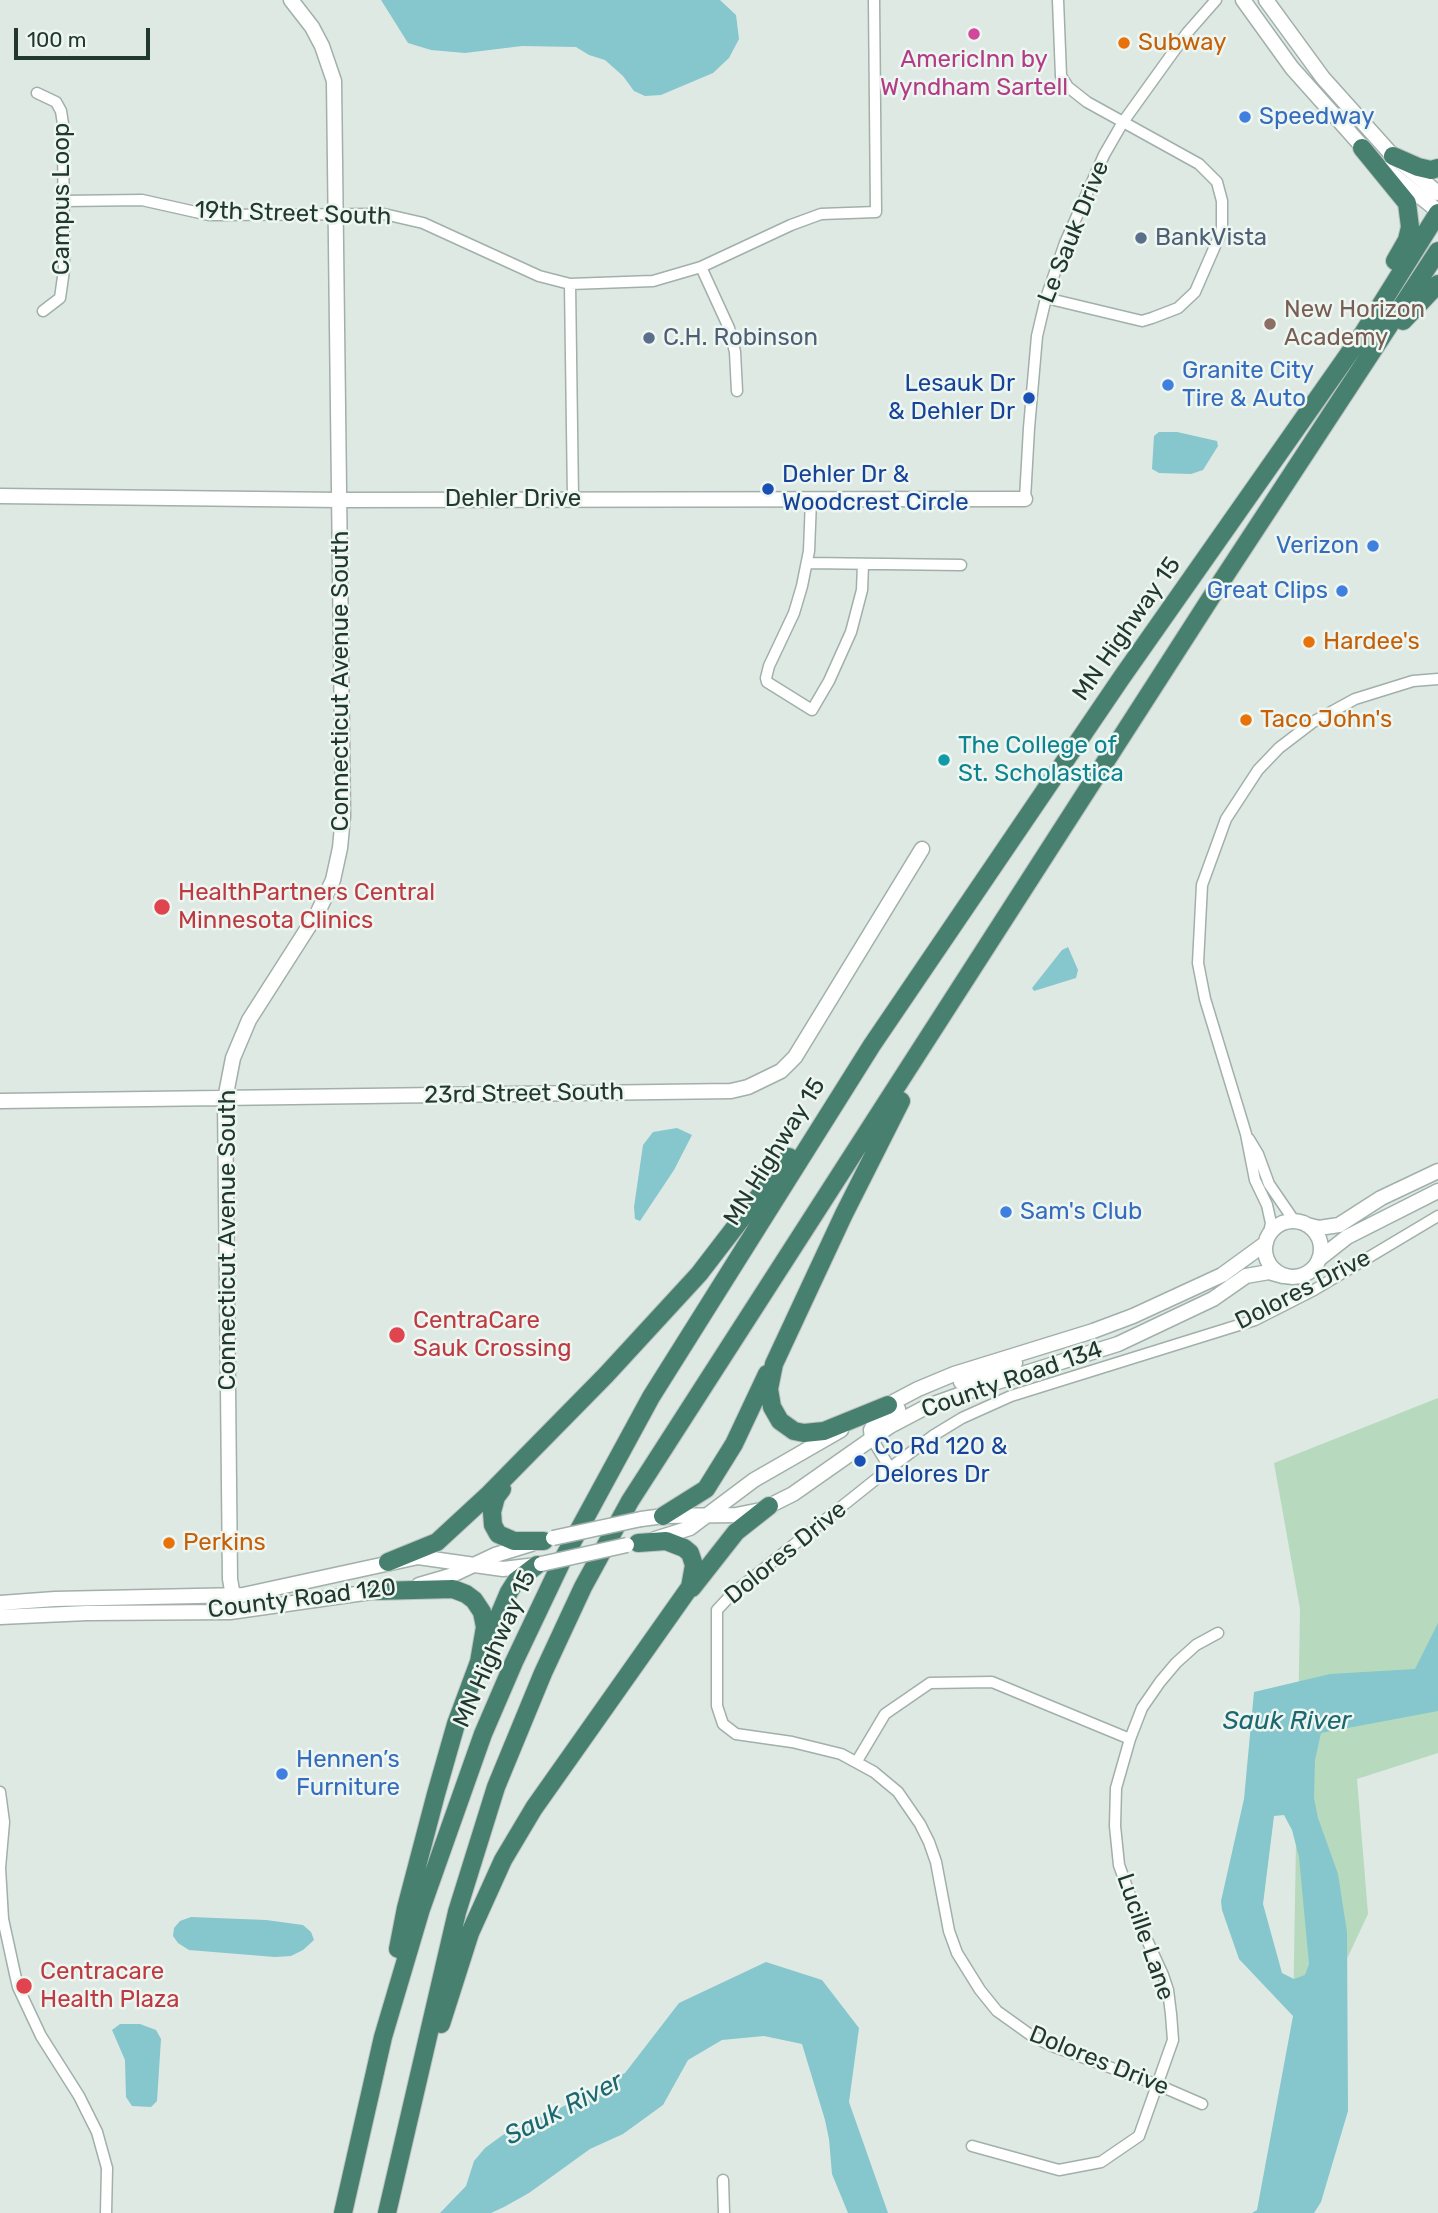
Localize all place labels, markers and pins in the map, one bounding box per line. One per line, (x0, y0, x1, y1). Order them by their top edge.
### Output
marker: AmericInn by Wyndham Sartell (966, 26, 982, 42)
place label: Subway (1138, 29, 1226, 57)
marker: Subway (1116, 35, 1132, 51)
place label: AmericInn by Wyndham Sartell (880, 46, 1068, 102)
place label: Speedway (1259, 103, 1374, 131)
marker: Speedway (1237, 109, 1253, 125)
place label: BankVista (1155, 224, 1267, 252)
marker: BankVista (1133, 230, 1149, 246)
place label: New Horizon Academy (1284, 296, 1425, 352)
marker: New Horizon Academy (1262, 316, 1278, 332)
place label: C.H. Robinson (663, 324, 818, 352)
marker: C.H. Robinson (641, 330, 657, 346)
place label: Granite City Tire & Auto (1182, 357, 1314, 413)
place label: Lesauk Dr & Dehler Dr (888, 370, 1015, 426)
marker: Granite City Tire & Auto (1160, 377, 1176, 393)
marker: Lesauk Dr & Dehler Dr (1021, 390, 1037, 406)
place label: Dehler Dr & Woodcrest Circle (782, 461, 969, 517)
marker: Dehler Dr & Woodcrest Circle (760, 481, 776, 497)
place label: Verizon (1276, 532, 1359, 560)
marker: Verizon (1365, 538, 1381, 554)
place label: Great Clips (1207, 577, 1328, 605)
marker: Great Clips (1334, 583, 1350, 599)
place label: Hardee's (1323, 628, 1420, 656)
marker: Hardee's (1301, 634, 1317, 650)
place label: Taco John's (1260, 706, 1392, 734)
marker: Taco John's (1238, 712, 1254, 728)
place label: The College of St. Scholastica (958, 732, 1124, 788)
marker: The College of St. Scholastica (936, 752, 952, 768)
place label: HealthPartners Central Minnesota Clinics (178, 879, 435, 935)
marker: HealthPartners Central Minnesota Clinics (152, 897, 172, 917)
place label: Sam's Club (1020, 1198, 1142, 1226)
marker: Sam's Club (998, 1204, 1014, 1220)
place label: CentraCare Sauk Crossing (413, 1307, 572, 1363)
marker: CentraCare Sauk Crossing (387, 1325, 407, 1345)
place label: Co Rd 120 & Delores Dr (874, 1433, 1008, 1489)
marker: Co Rd 120 & Delores Dr (852, 1453, 868, 1469)
place label: Perkins (183, 1529, 266, 1557)
marker: Perkins (161, 1535, 177, 1551)
place label: Hennen’s Furniture (296, 1746, 400, 1802)
marker: Hennen’s Furniture (274, 1766, 290, 1782)
place label: Centracare Health Plaza (40, 1958, 179, 2014)
marker: Centracare Health Plaza (14, 1976, 34, 1996)

